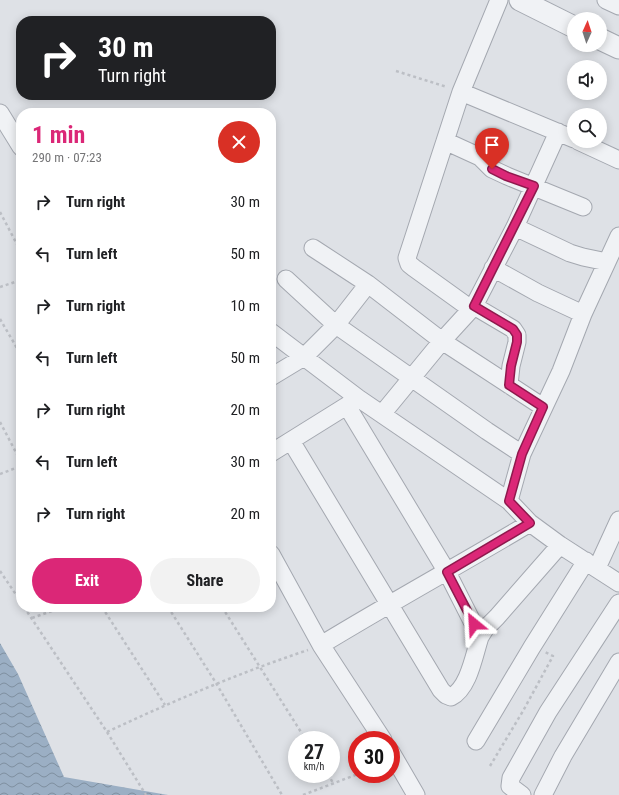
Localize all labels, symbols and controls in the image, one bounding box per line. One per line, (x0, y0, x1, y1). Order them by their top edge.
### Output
north arrow (567, 12, 607, 52)
map controls (567, 12, 607, 148)
text: 30 m (98, 31, 154, 64)
icon: right (32, 32, 84, 84)
button: sound (567, 60, 607, 100)
text: Turn right (98, 65, 166, 86)
button: search (567, 108, 607, 148)
text: 1 min (32, 121, 85, 149)
button: close (218, 121, 260, 163)
pin (475, 128, 509, 169)
icon: arrive (481, 134, 503, 156)
text: 290 m · 07:23 (32, 150, 102, 165)
icon: right (32, 191, 54, 213)
text: Turn right (66, 193, 125, 211)
text: 30 m (230, 193, 260, 211)
icon: left (32, 243, 54, 265)
text: Turn left (66, 245, 117, 263)
text: 50 m (230, 245, 260, 263)
icon: right (32, 295, 54, 317)
text: Turn right (66, 297, 125, 315)
text: 10 m (230, 297, 260, 315)
icon: left (32, 347, 54, 369)
text: Turn left (66, 349, 117, 367)
text: 50 m (230, 349, 260, 367)
icon: right (32, 399, 54, 421)
text: Turn right (66, 401, 125, 419)
text: 20 m (230, 401, 260, 419)
icon: left (32, 451, 54, 473)
text: Turn left (66, 453, 117, 471)
text: 30 m (230, 453, 260, 471)
icon: right (32, 503, 54, 525)
text: Turn right (66, 505, 125, 523)
text: 20 m (230, 505, 260, 523)
button: Exit (32, 558, 142, 604)
button: Share (150, 558, 260, 604)
position arrow (453, 603, 495, 645)
speed limit sign: 30 (348, 731, 400, 783)
text: 27 (304, 740, 324, 764)
text: km/h (304, 761, 324, 772)

